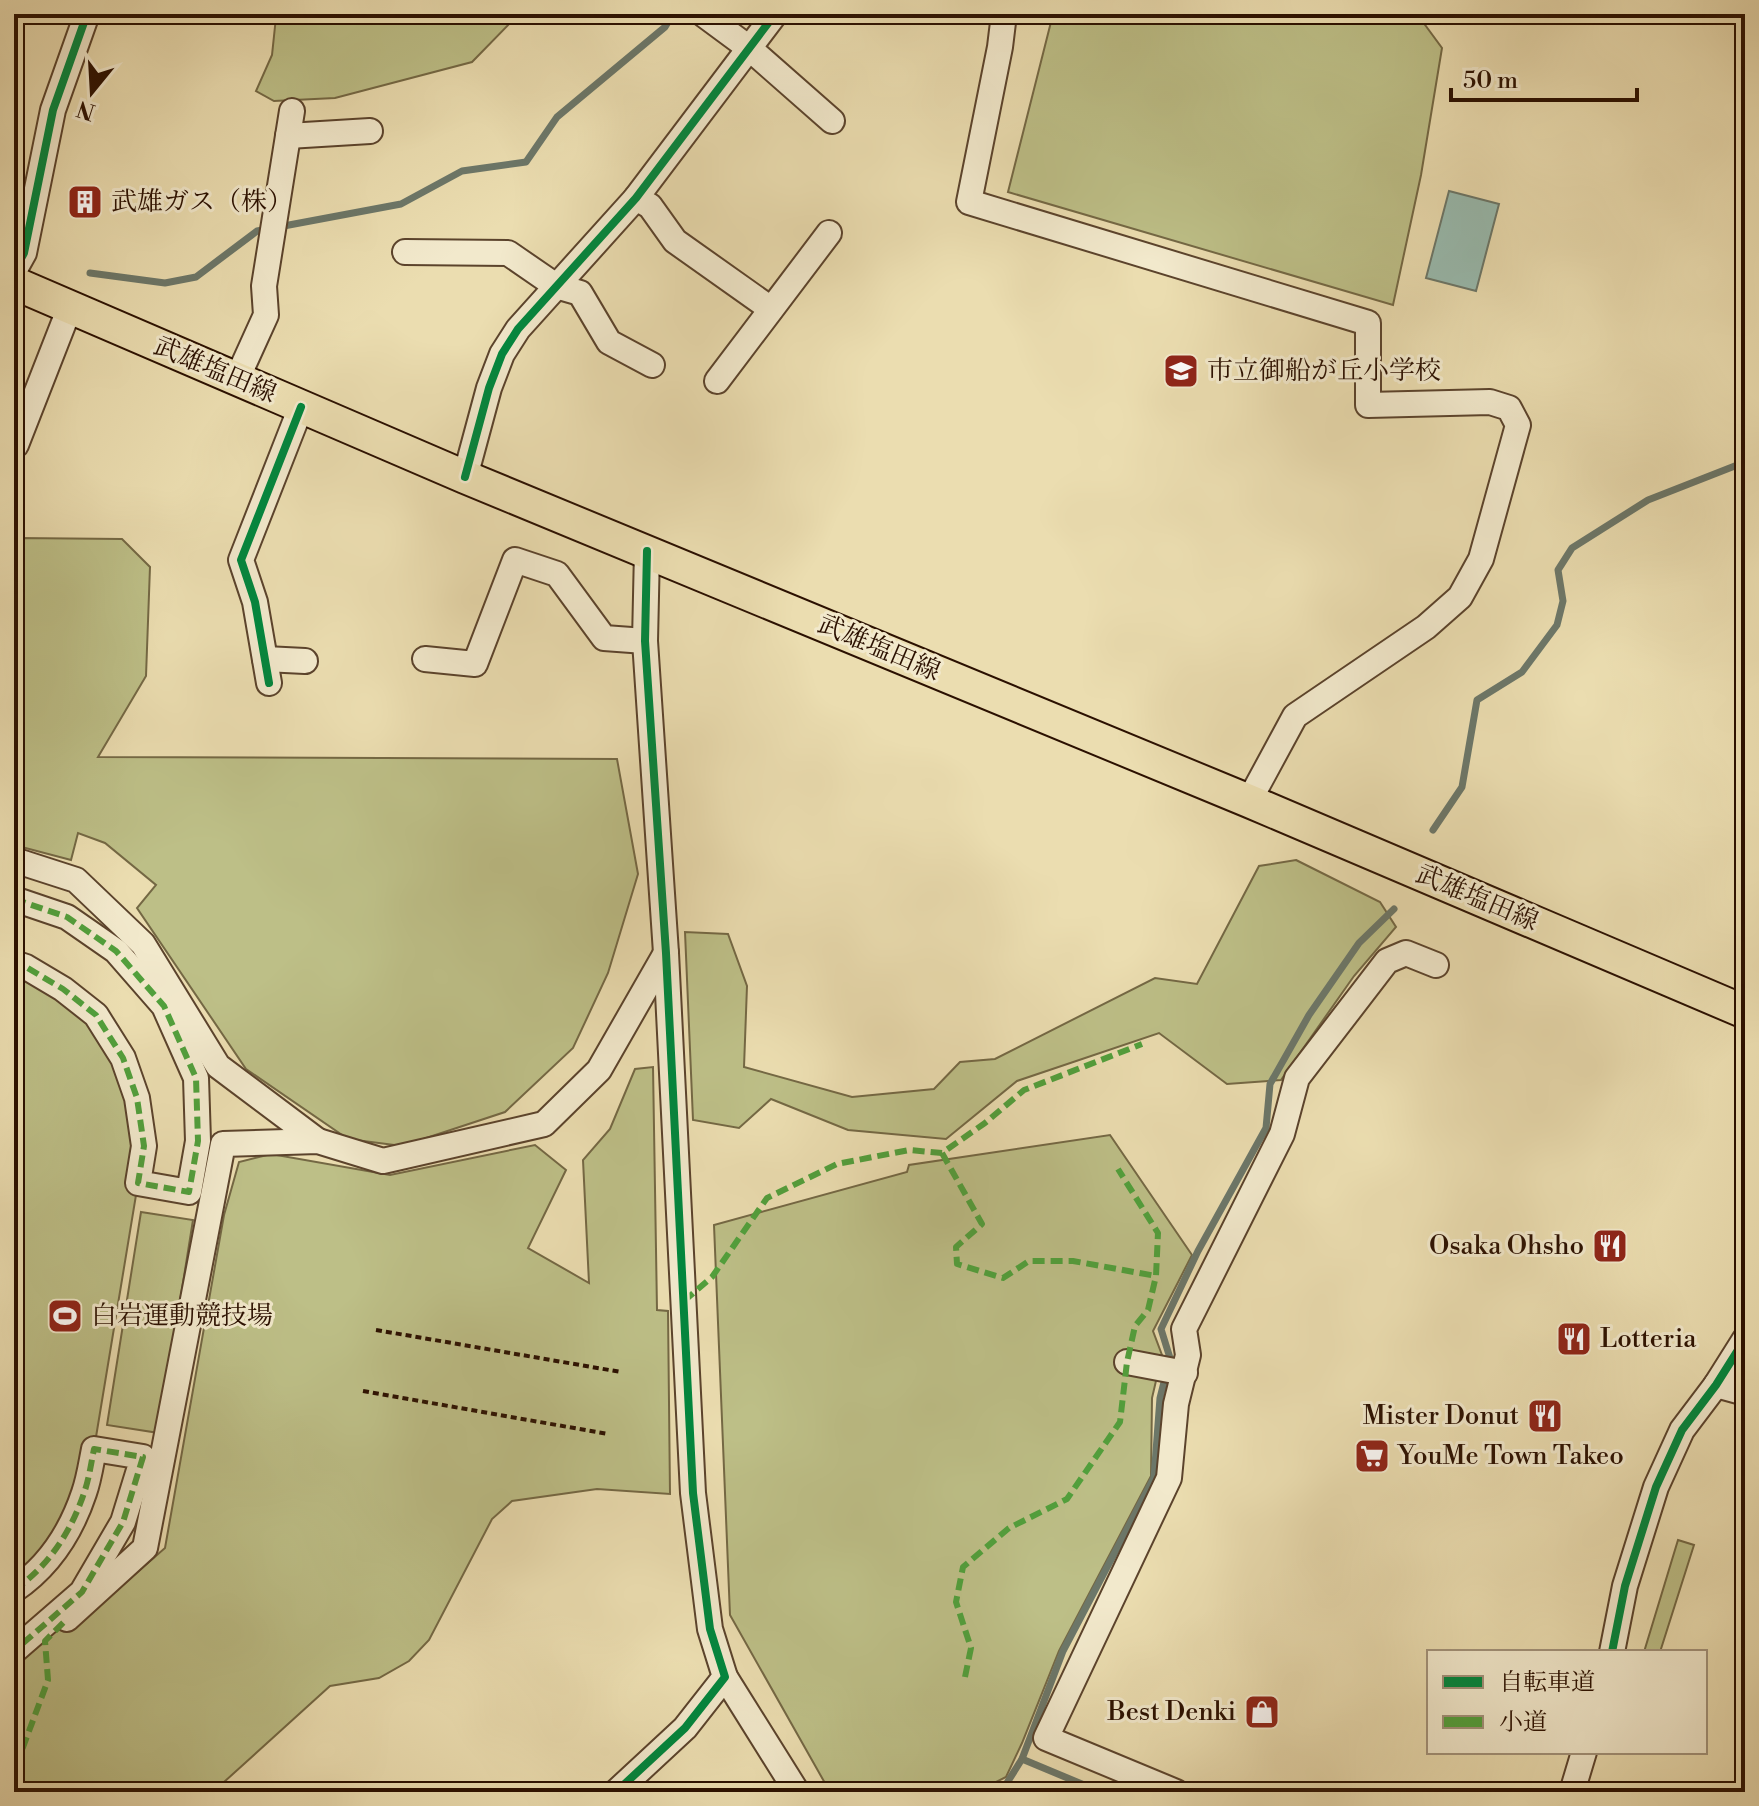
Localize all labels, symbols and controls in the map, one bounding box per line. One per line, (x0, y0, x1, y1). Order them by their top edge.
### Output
north arrow (52, 52, 132, 132)
scale bar (1451, 52, 1637, 102)
text: 50 m (1463, 66, 1518, 96)
text: N (73, 94, 99, 125)
building icon: 武雄ガス（株） (66, 183, 104, 221)
place label: 武雄ガス（株） (111, 186, 293, 218)
street label: 武雄塩田線 (149, 330, 281, 410)
school or university icon: 市立御船が丘小学校 (1162, 352, 1200, 390)
place label: 市立御船が丘小学校 (1207, 355, 1441, 387)
street label: 武雄塩田線 (813, 608, 945, 688)
street label: 武雄塩田線 (1411, 858, 1543, 938)
restaurant icon: Osaka Ohsho (1591, 1227, 1629, 1265)
place label: Osaka Ohsho (1429, 1230, 1584, 1262)
sports icon: 白岩運動競技場 (46, 1297, 84, 1335)
place label: 白岩運動競技場 (91, 1300, 273, 1332)
restaurant icon: Lotteria (1555, 1320, 1593, 1358)
place label: Lotteria (1600, 1323, 1697, 1355)
restaurant icon: Mister Donut (1526, 1397, 1564, 1435)
place label: Mister Donut (1363, 1400, 1519, 1432)
supermarket icon: YouMe Town Takeo (1353, 1437, 1391, 1475)
place label: YouMe Town Takeo (1396, 1440, 1624, 1472)
legend (1427, 1650, 1707, 1754)
text: 自転車道 (1499, 1668, 1595, 1698)
shop icon: Best Denki (1243, 1693, 1281, 1731)
place label: Best Denki (1106, 1696, 1236, 1728)
text: 小道 (1499, 1708, 1547, 1738)

